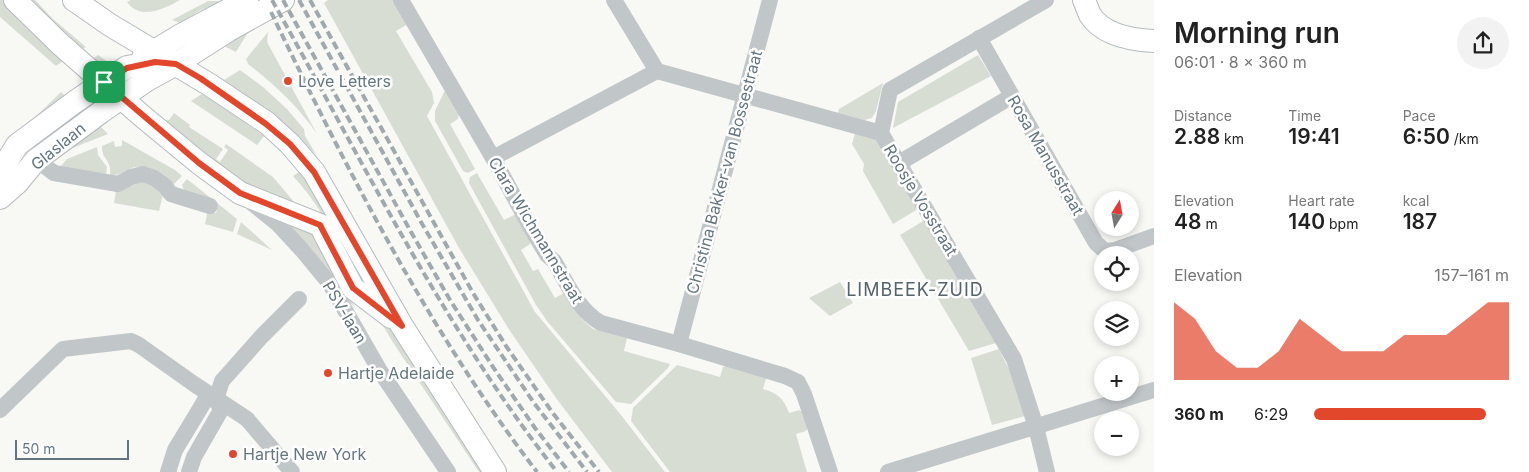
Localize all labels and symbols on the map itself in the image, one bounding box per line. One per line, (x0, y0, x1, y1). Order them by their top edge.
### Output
street label: Christina Bakker-van Bossestraat (682, 48, 766, 296)
pin (83, 61, 125, 103)
place label: Love Letters (298, 71, 391, 91)
marker: Love Letters (282, 75, 294, 87)
street label: Rosa Manusstraat (1004, 91, 1088, 219)
street label: Glaslaan (27, 118, 89, 174)
street label: Roosje Vosstraat (880, 141, 962, 259)
street label: Clara Wichmannstraat (484, 153, 588, 307)
north arrow (1094, 191, 1139, 236)
street label: PSV-laan (319, 277, 371, 347)
district label: LIMBEEK-ZUID (846, 279, 984, 300)
place label: Hartje Adelaide (338, 363, 454, 383)
marker: Hartje Adelaide (322, 367, 334, 379)
scale bar (15, 437, 129, 460)
place label: Hartje New York (243, 444, 366, 464)
marker: Hartje New York (227, 448, 239, 460)

